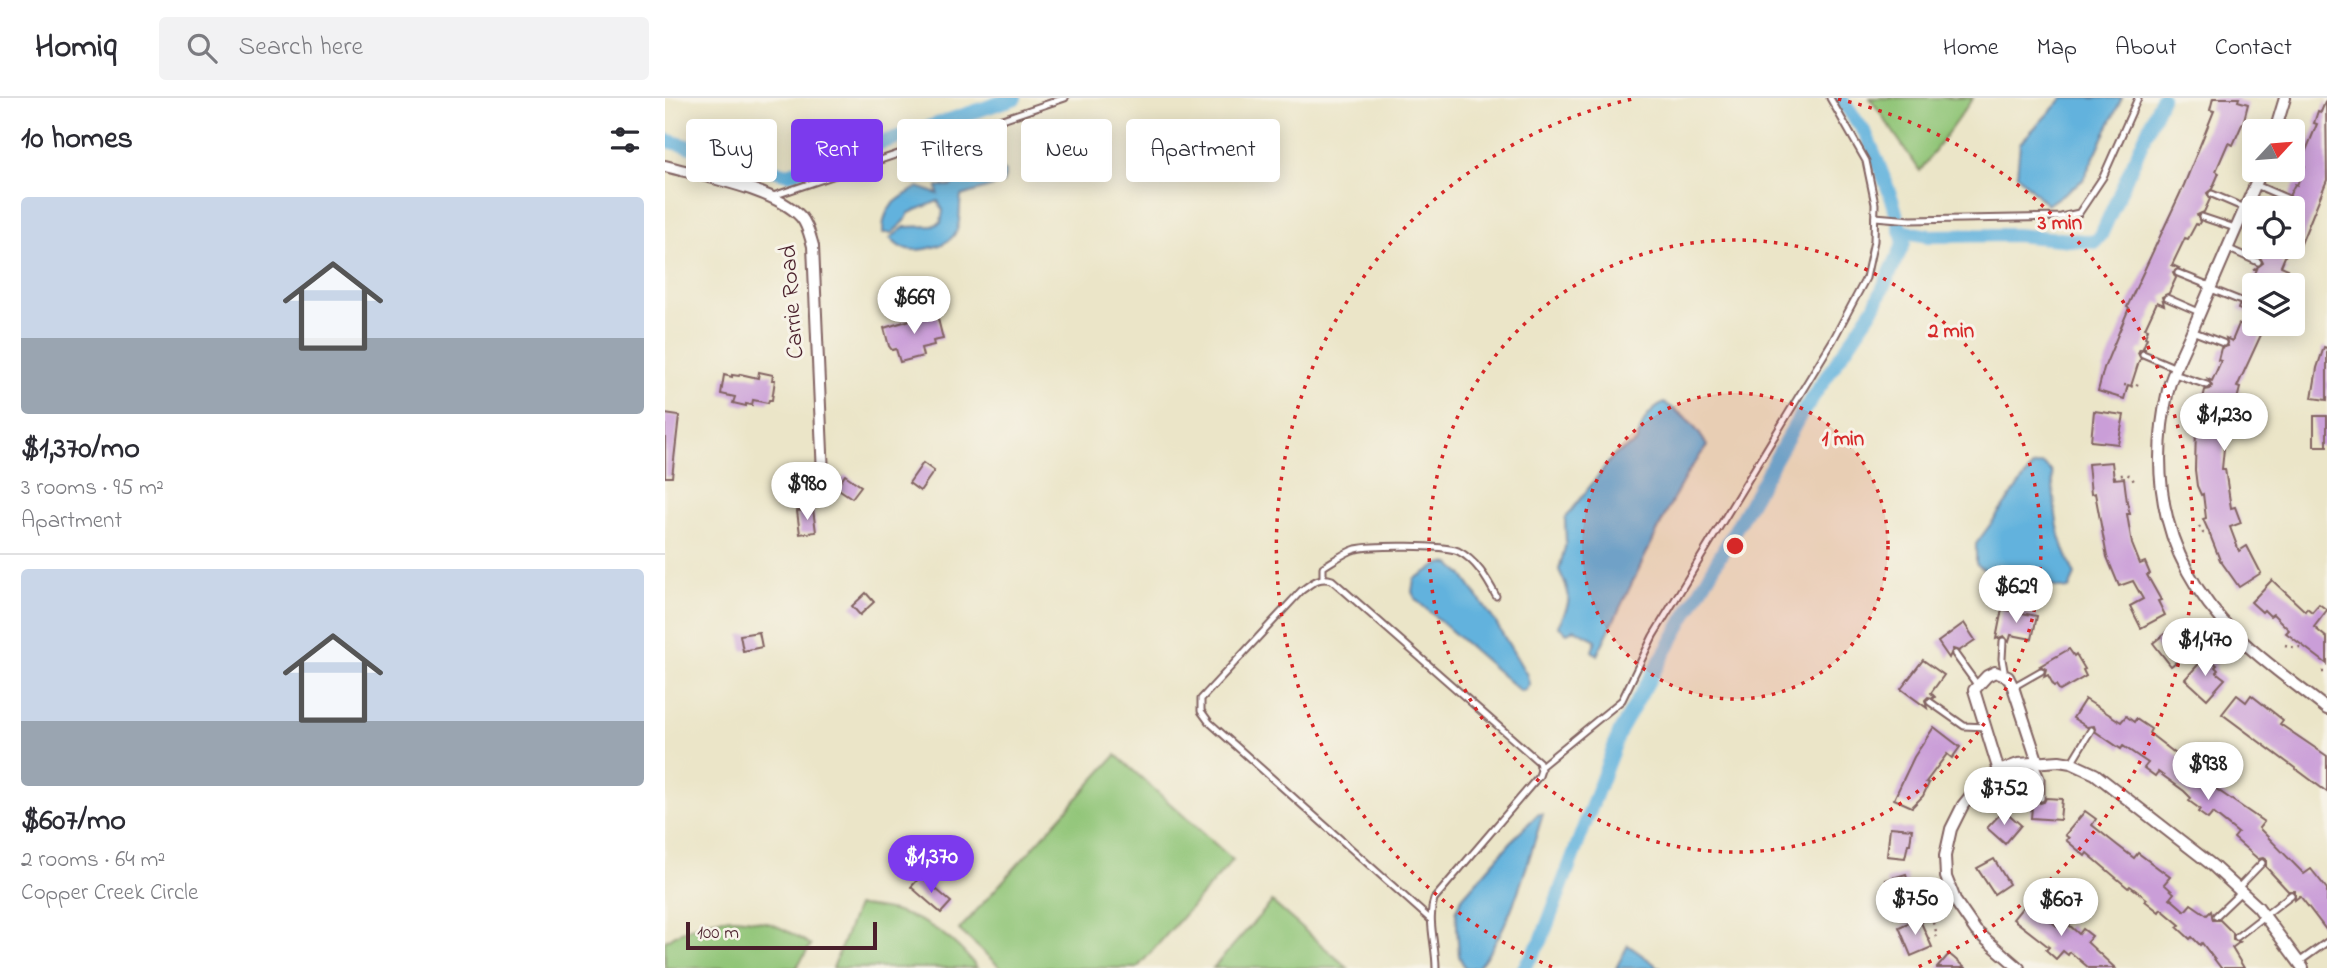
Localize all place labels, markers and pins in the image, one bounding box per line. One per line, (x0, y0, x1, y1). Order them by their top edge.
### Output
pin: $669 (873, 276, 955, 336)
pin: $1,230 (2167, 394, 2281, 453)
pin: $980 (766, 462, 848, 522)
centre of rings (1723, 534, 1747, 558)
pin: $629 (1975, 566, 2057, 625)
pin: $1,470 (2148, 618, 2262, 678)
pin: $938 (2167, 742, 2249, 802)
pin: $752 (1963, 768, 2045, 827)
pin: $1,370 (874, 836, 988, 895)
pin: $750 (1874, 878, 1956, 937)
pin: $607 (2020, 878, 2102, 938)

